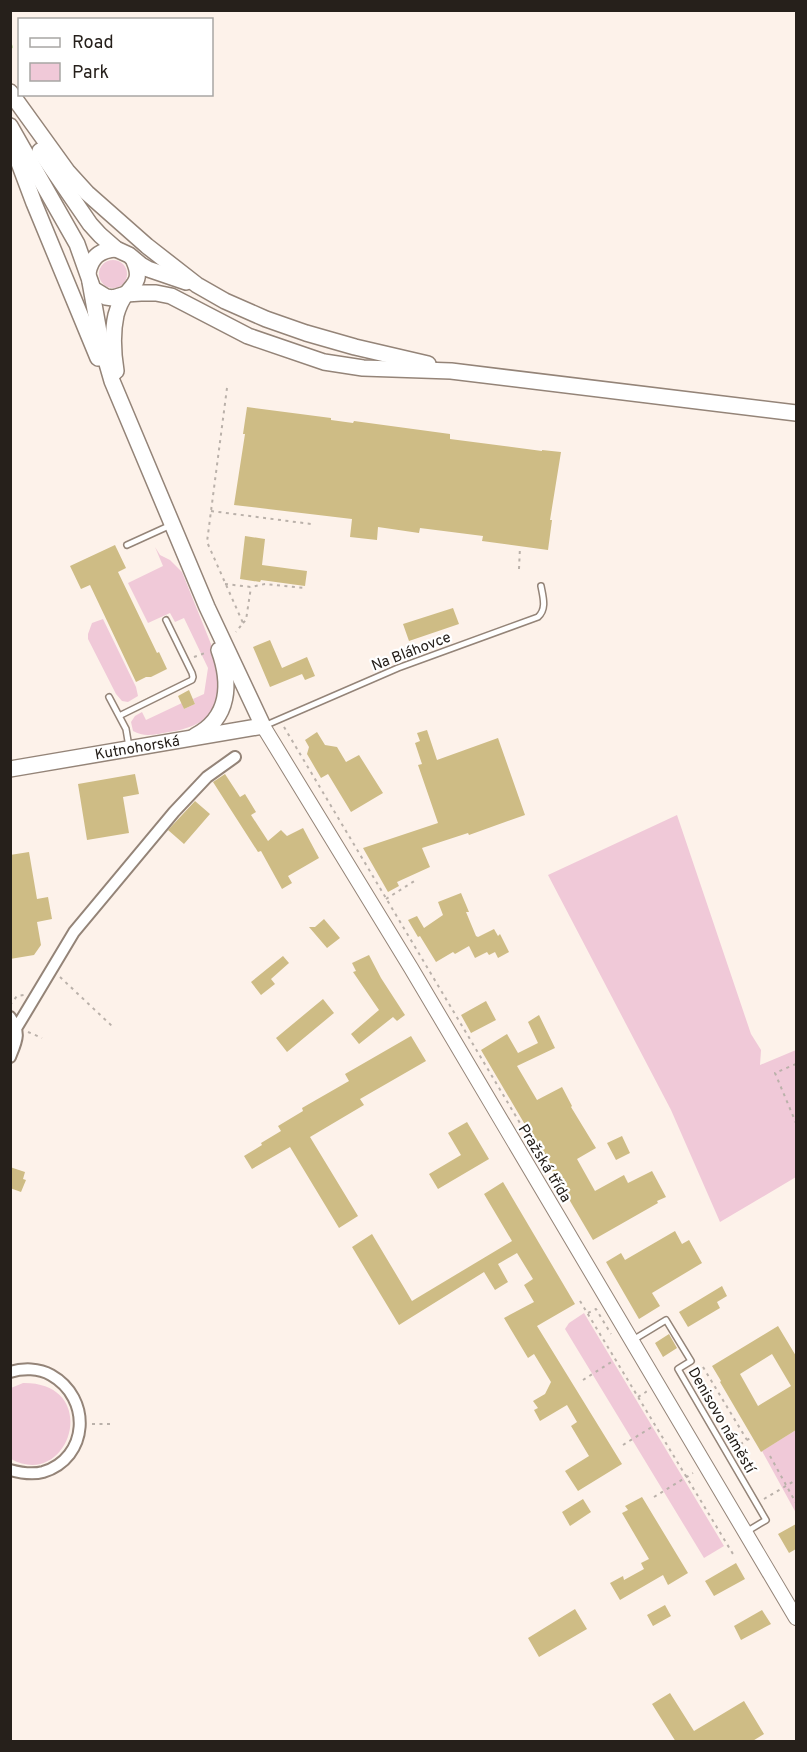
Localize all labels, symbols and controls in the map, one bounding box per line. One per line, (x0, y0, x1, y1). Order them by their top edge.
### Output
legend (18, 18, 213, 96)
text: Road (72, 32, 114, 55)
text: Park (72, 62, 109, 85)
street label: Na Bláhovce (369, 629, 454, 676)
street label: Kutnohorská (93, 732, 182, 765)
street label: Pražská třída (513, 1121, 574, 1206)
street label: Denisovo náměstí (683, 1364, 759, 1478)

